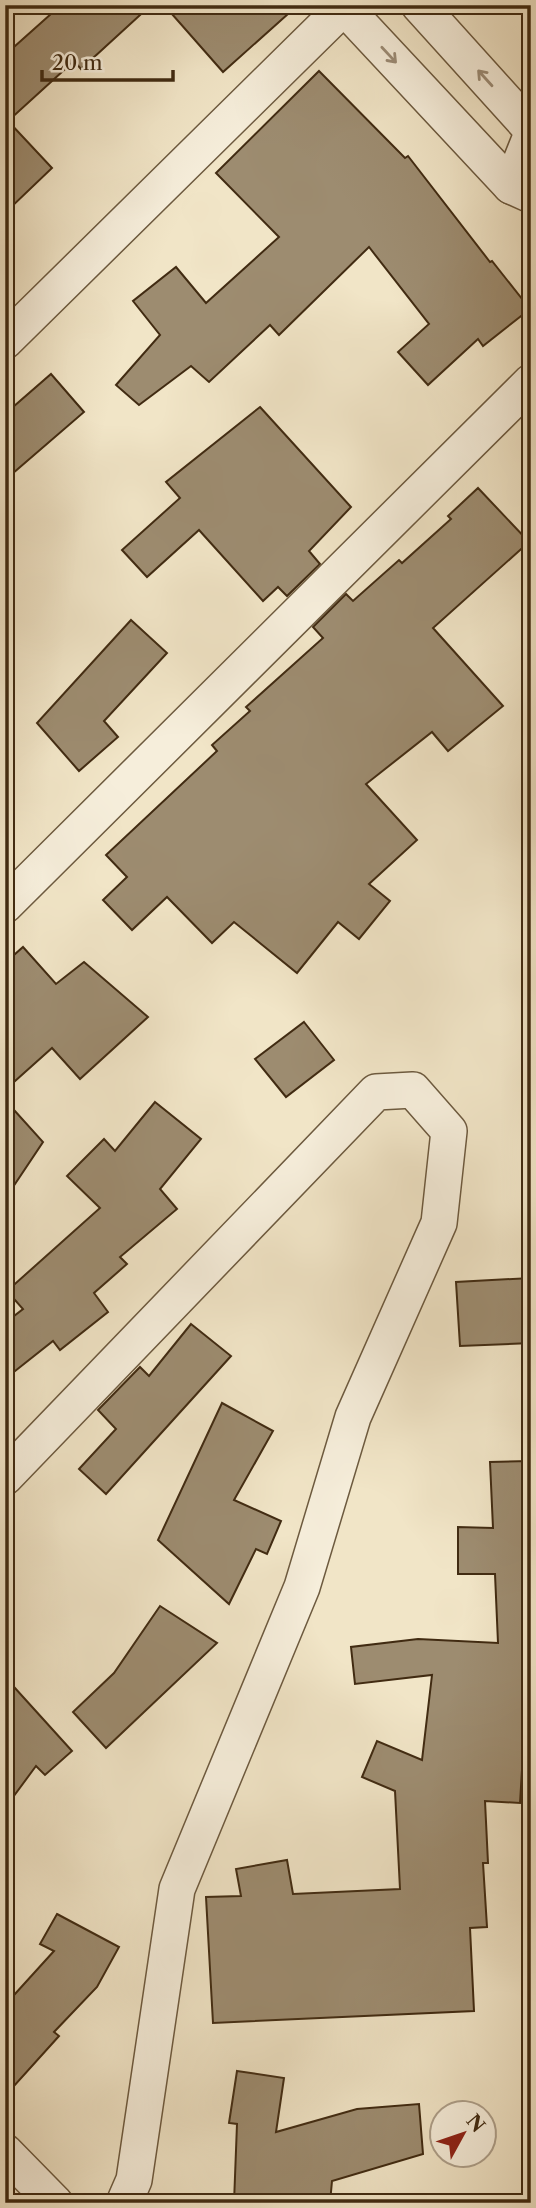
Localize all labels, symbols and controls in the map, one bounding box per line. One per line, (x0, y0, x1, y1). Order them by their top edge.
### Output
scale bar (42, 38, 173, 82)
one-way arrow (380, 46, 397, 63)
text: 20 m (52, 50, 103, 75)
one-way arrow (477, 69, 493, 87)
north arrow (428, 2100, 498, 2170)
text: N (462, 2110, 490, 2137)

